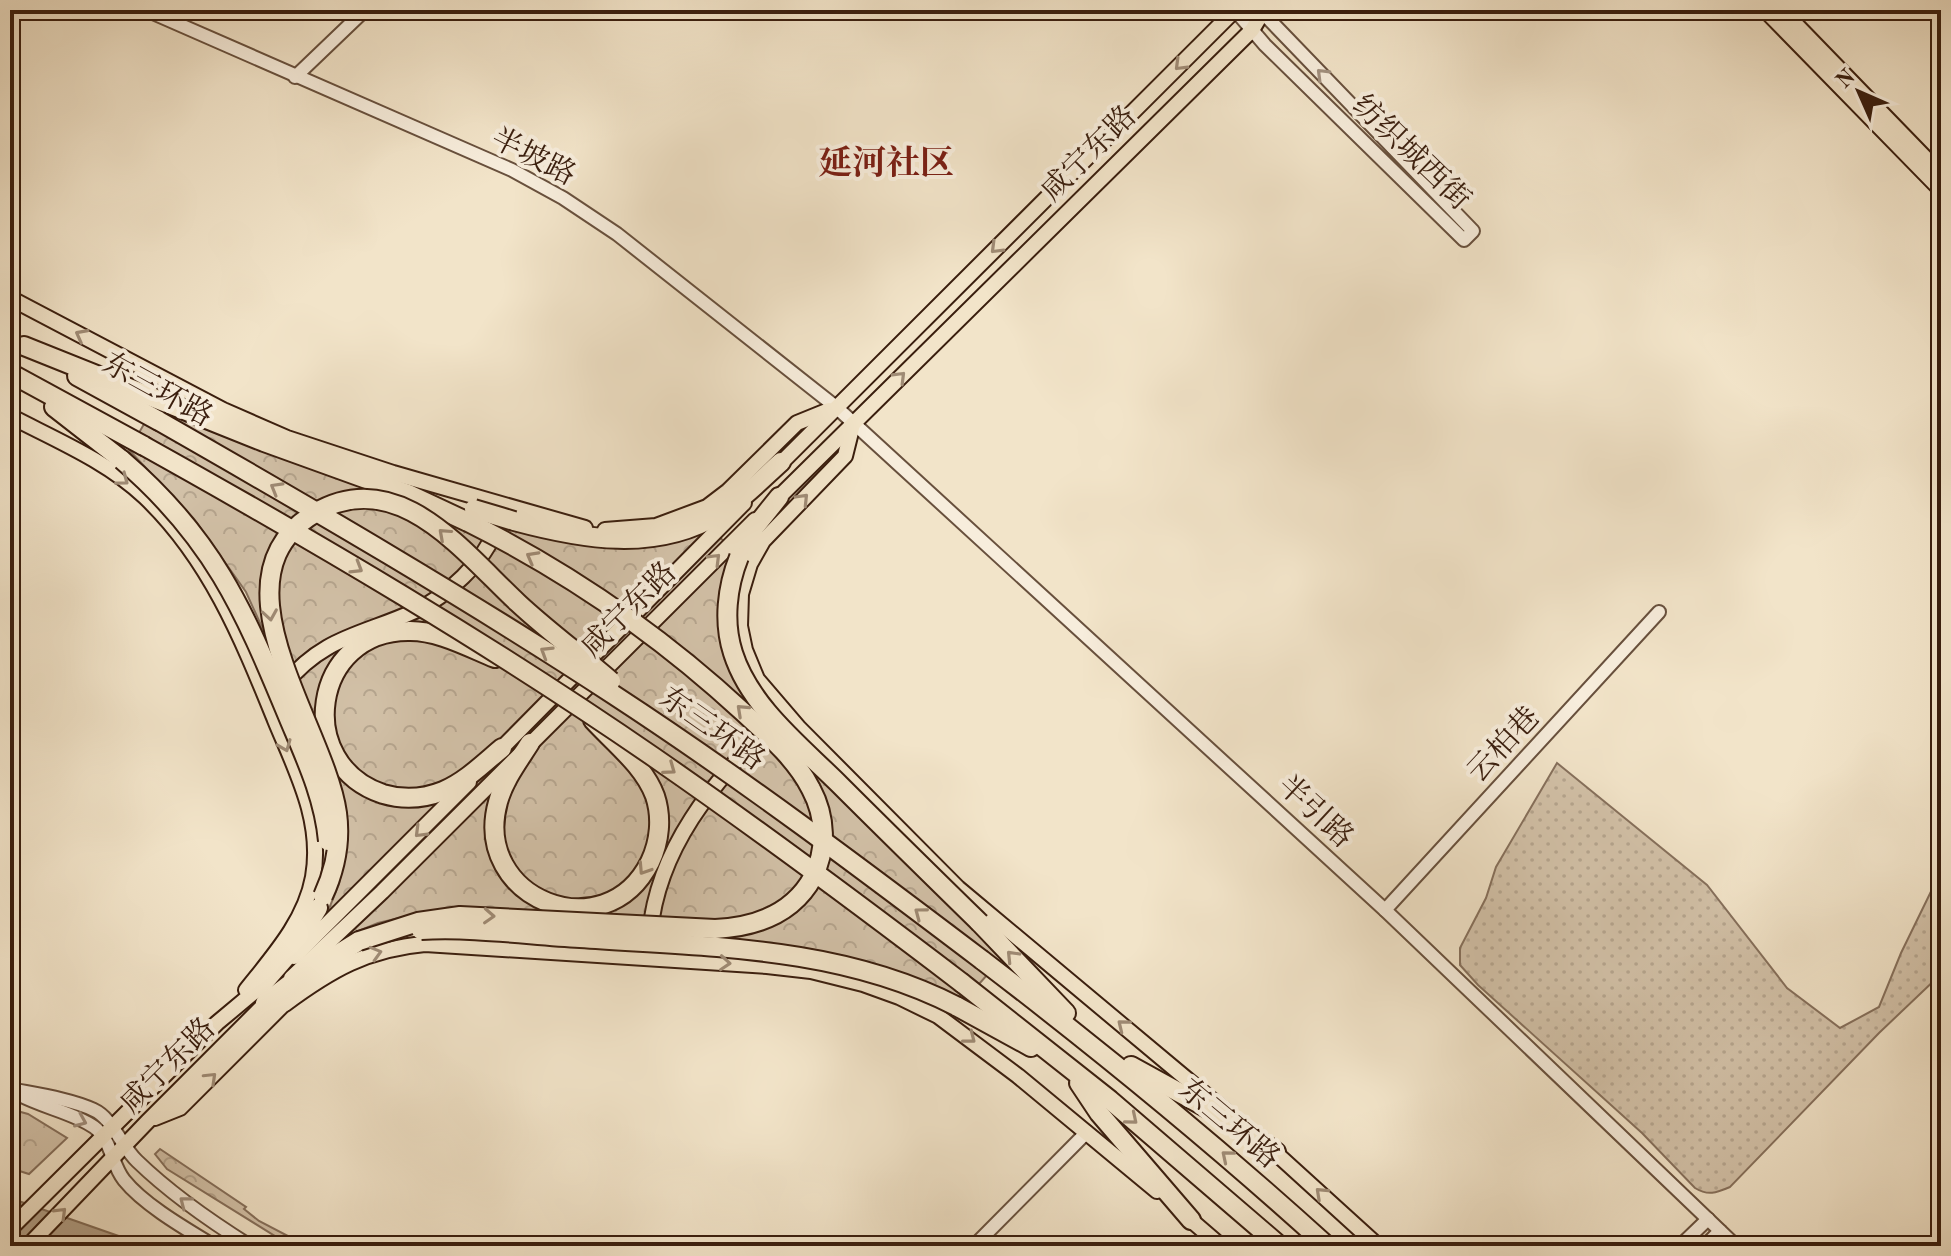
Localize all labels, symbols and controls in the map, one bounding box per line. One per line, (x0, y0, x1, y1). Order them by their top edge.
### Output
north arrow (1819, 52, 1899, 132)
one-way arrow (1175, 56, 1189, 70)
text: N (1833, 65, 1860, 93)
one-way arrow (1317, 69, 1331, 83)
street label: 纺织城西街 (1346, 88, 1477, 216)
street label: 咸宁东路 (1034, 99, 1142, 207)
street label: 半坡路 (486, 121, 581, 192)
district label: 延河社区 (818, 145, 954, 182)
one-way arrow (991, 239, 1005, 254)
one-way arrow (75, 329, 89, 344)
street label: 东三环路 (97, 346, 218, 433)
one-way arrow (891, 372, 905, 386)
one-way arrow (114, 470, 129, 484)
one-way arrow (270, 482, 285, 498)
one-way arrow (794, 494, 808, 509)
one-way arrow (439, 529, 454, 544)
one-way arrow (526, 552, 540, 567)
one-way arrow (706, 554, 720, 569)
street label: 咸宁东路 (574, 555, 682, 663)
one-way arrow (348, 558, 363, 574)
one-way arrow (261, 608, 278, 622)
one-way arrow (540, 646, 555, 661)
street label: 东三环路 (654, 680, 771, 776)
street label: 云柏巷 (1461, 700, 1546, 789)
one-way arrow (736, 706, 751, 720)
one-way arrow (276, 738, 292, 752)
one-way arrow (662, 759, 676, 774)
street label: 半引路 (1271, 769, 1360, 854)
one-way arrow (414, 823, 429, 837)
one-way arrow (639, 860, 654, 875)
one-way arrow (483, 907, 496, 924)
one-way arrow (914, 908, 929, 922)
one-way arrow (369, 945, 383, 962)
one-way arrow (1007, 951, 1021, 966)
one-way arrow (719, 954, 732, 971)
street label: 咸宁东路 (113, 1011, 221, 1119)
one-way arrow (1118, 1020, 1132, 1035)
one-way arrow (961, 1029, 976, 1043)
one-way arrow (202, 1072, 216, 1087)
street label: 东三环路 (1173, 1072, 1286, 1175)
one-way arrow (1123, 1109, 1138, 1124)
one-way arrow (73, 1112, 87, 1128)
one-way arrow (1222, 1151, 1237, 1166)
one-way arrow (1316, 1188, 1330, 1203)
one-way arrow (179, 1198, 194, 1212)
one-way arrow (52, 1208, 66, 1222)

